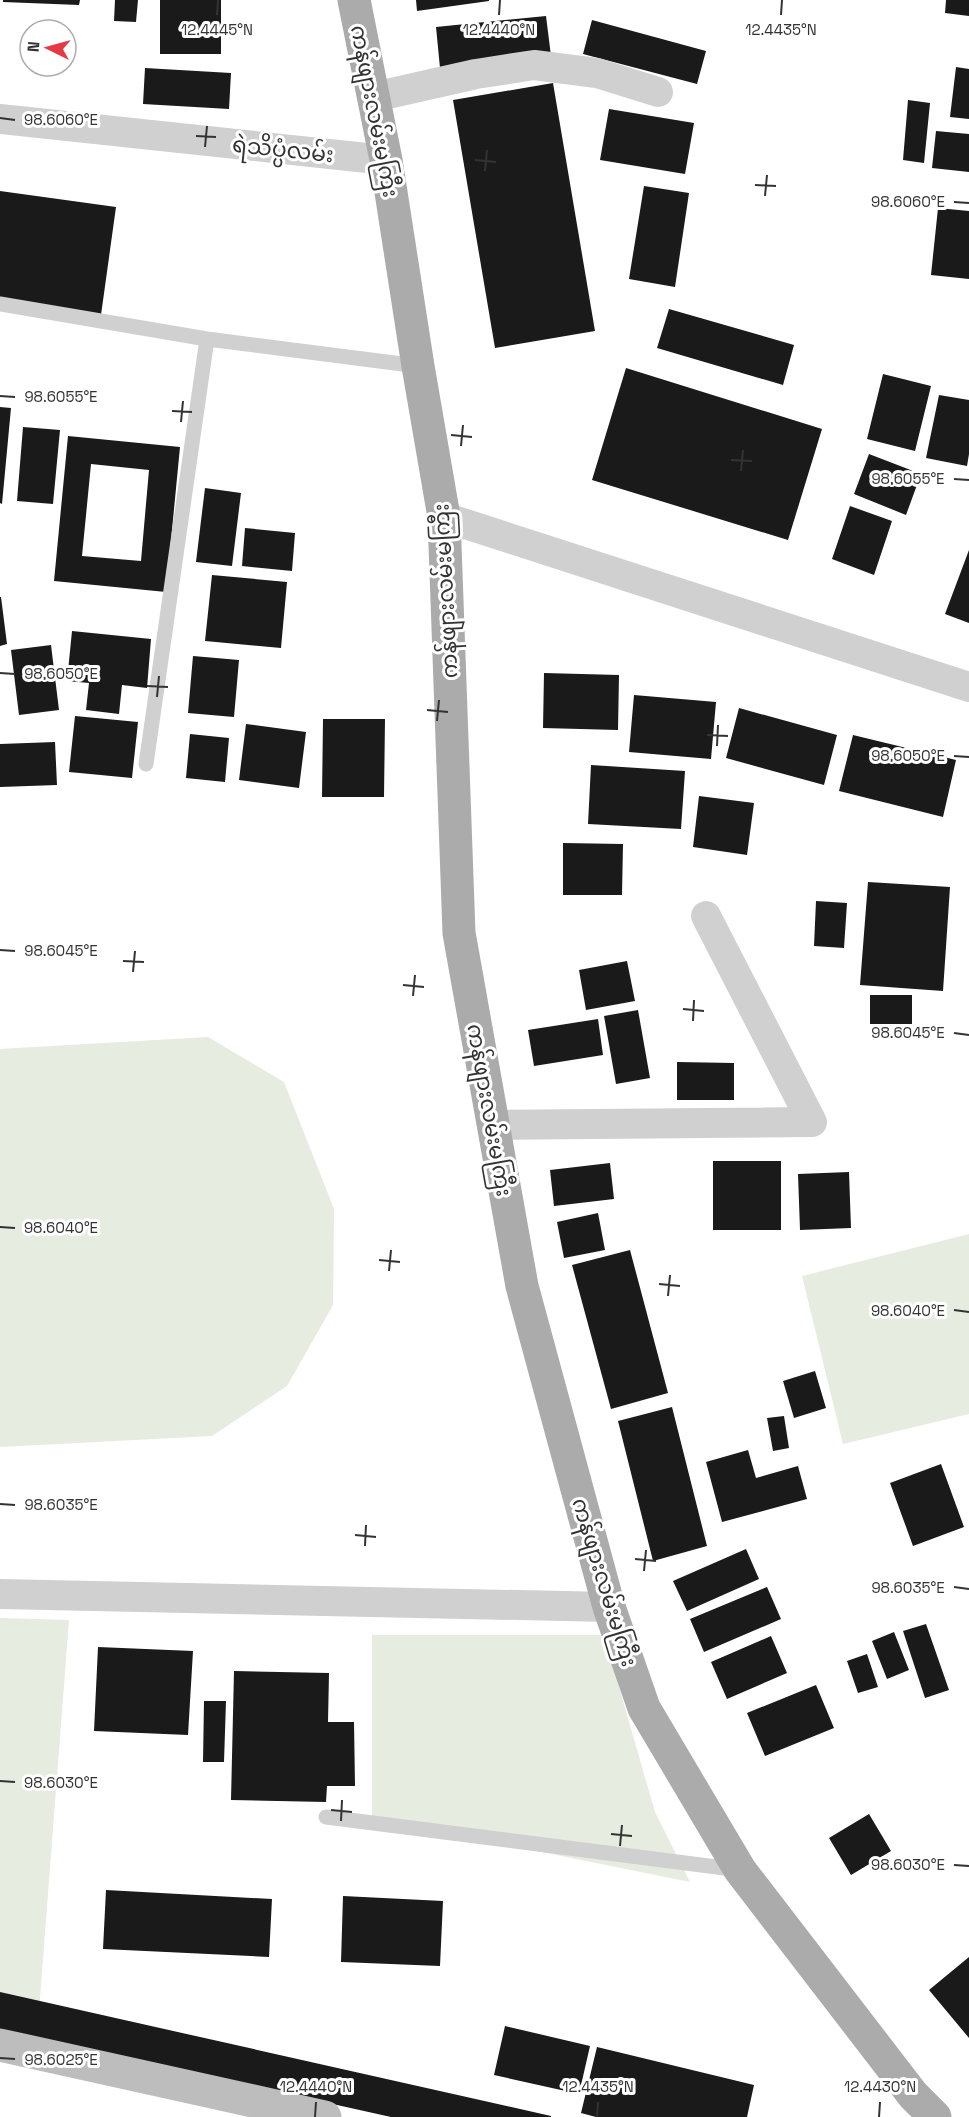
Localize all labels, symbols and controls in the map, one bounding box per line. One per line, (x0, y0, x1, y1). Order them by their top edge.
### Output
north arrow (18, 18, 78, 78)
text: 12.4445°N (181, 20, 253, 39)
text: 12.4440°N (463, 20, 535, 39)
text: 12.4435°N (745, 20, 817, 39)
street label: ကန်ဖျားလမ်းမကြီး (340, 22, 406, 200)
text: N (23, 40, 44, 53)
text: 98.6060°E (24, 110, 98, 129)
street label: ရဲသိပ္ပံလမ်း (230, 129, 335, 173)
text: 98.6060°E (871, 192, 945, 211)
text: 98.6055°E (24, 387, 98, 406)
text: 98.6055°E (871, 469, 945, 488)
street label: ကန်ဖျားလမ်းမကြီး (425, 503, 469, 679)
text: 98.6050°E (24, 664, 98, 683)
text: 98.6050°E (871, 746, 945, 765)
text: 98.6045°E (24, 941, 98, 960)
street label: ကန်ဖျားလမ်းမကြီး (456, 1021, 520, 1199)
text: 98.6045°E (871, 1023, 945, 1042)
text: 98.6040°E (24, 1218, 98, 1237)
text: 98.6040°E (871, 1301, 945, 1320)
street label: ကန်ဖျားလမ်းမကြီး (561, 1494, 645, 1671)
text: 98.6035°E (24, 1495, 98, 1514)
text: 98.6035°E (871, 1578, 945, 1597)
text: 98.6030°E (24, 1773, 98, 1792)
text: 98.6030°E (871, 1855, 945, 1874)
text: 98.6025°E (24, 2050, 98, 2069)
text: 12.4440°N (280, 2077, 352, 2096)
text: 12.4435°N (562, 2077, 634, 2096)
text: 12.4430°N (844, 2077, 916, 2096)

